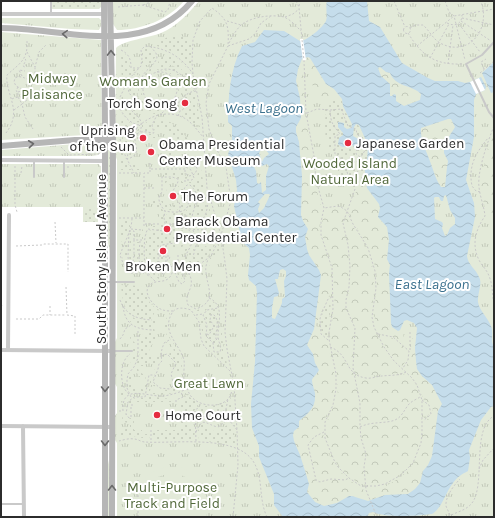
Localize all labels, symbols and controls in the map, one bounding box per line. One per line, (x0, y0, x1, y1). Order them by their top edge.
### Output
one-way arrow (62, 29, 68, 38)
one-way arrow (107, 50, 115, 56)
park label: Midway Plaisance (21, 70, 83, 103)
park label: Woman's Garden (99, 73, 207, 90)
place label: Torch Song (107, 95, 177, 112)
marker: Torch Song (180, 98, 190, 108)
water label: West Lagoon (225, 99, 303, 117)
place label: Uprising of the Sun (70, 122, 135, 155)
marker: Uprising of the Sun (138, 133, 148, 143)
place label: Japanese Garden (356, 135, 464, 152)
place label: Obama Presidential Center Museum (159, 136, 285, 169)
marker: Japanese Garden (343, 138, 353, 148)
one-way arrow (28, 140, 34, 149)
marker: Obama Presidential Center Museum (146, 147, 156, 157)
park label: Wooded Island Natural Area (303, 155, 397, 188)
street label: South Stony Island Avenue (93, 174, 110, 344)
place label: The Forum (181, 188, 248, 205)
marker: The Forum (168, 191, 178, 201)
place label: Barack Obama Presidential Center (175, 213, 298, 246)
marker: Barack Obama Presidential Center (162, 224, 172, 234)
marker: Broken Men (158, 246, 168, 256)
place label: Broken Men (125, 258, 201, 275)
water label: East Lagoon (395, 275, 469, 293)
park label: Great Lawn (174, 375, 244, 392)
one-way arrow (101, 386, 109, 392)
place label: Home Court (165, 407, 241, 424)
marker: Home Court (152, 410, 162, 420)
one-way arrow (101, 440, 109, 446)
park label: Multi-Purpose Track and Field (124, 479, 220, 512)
one-way arrow (108, 485, 116, 491)

